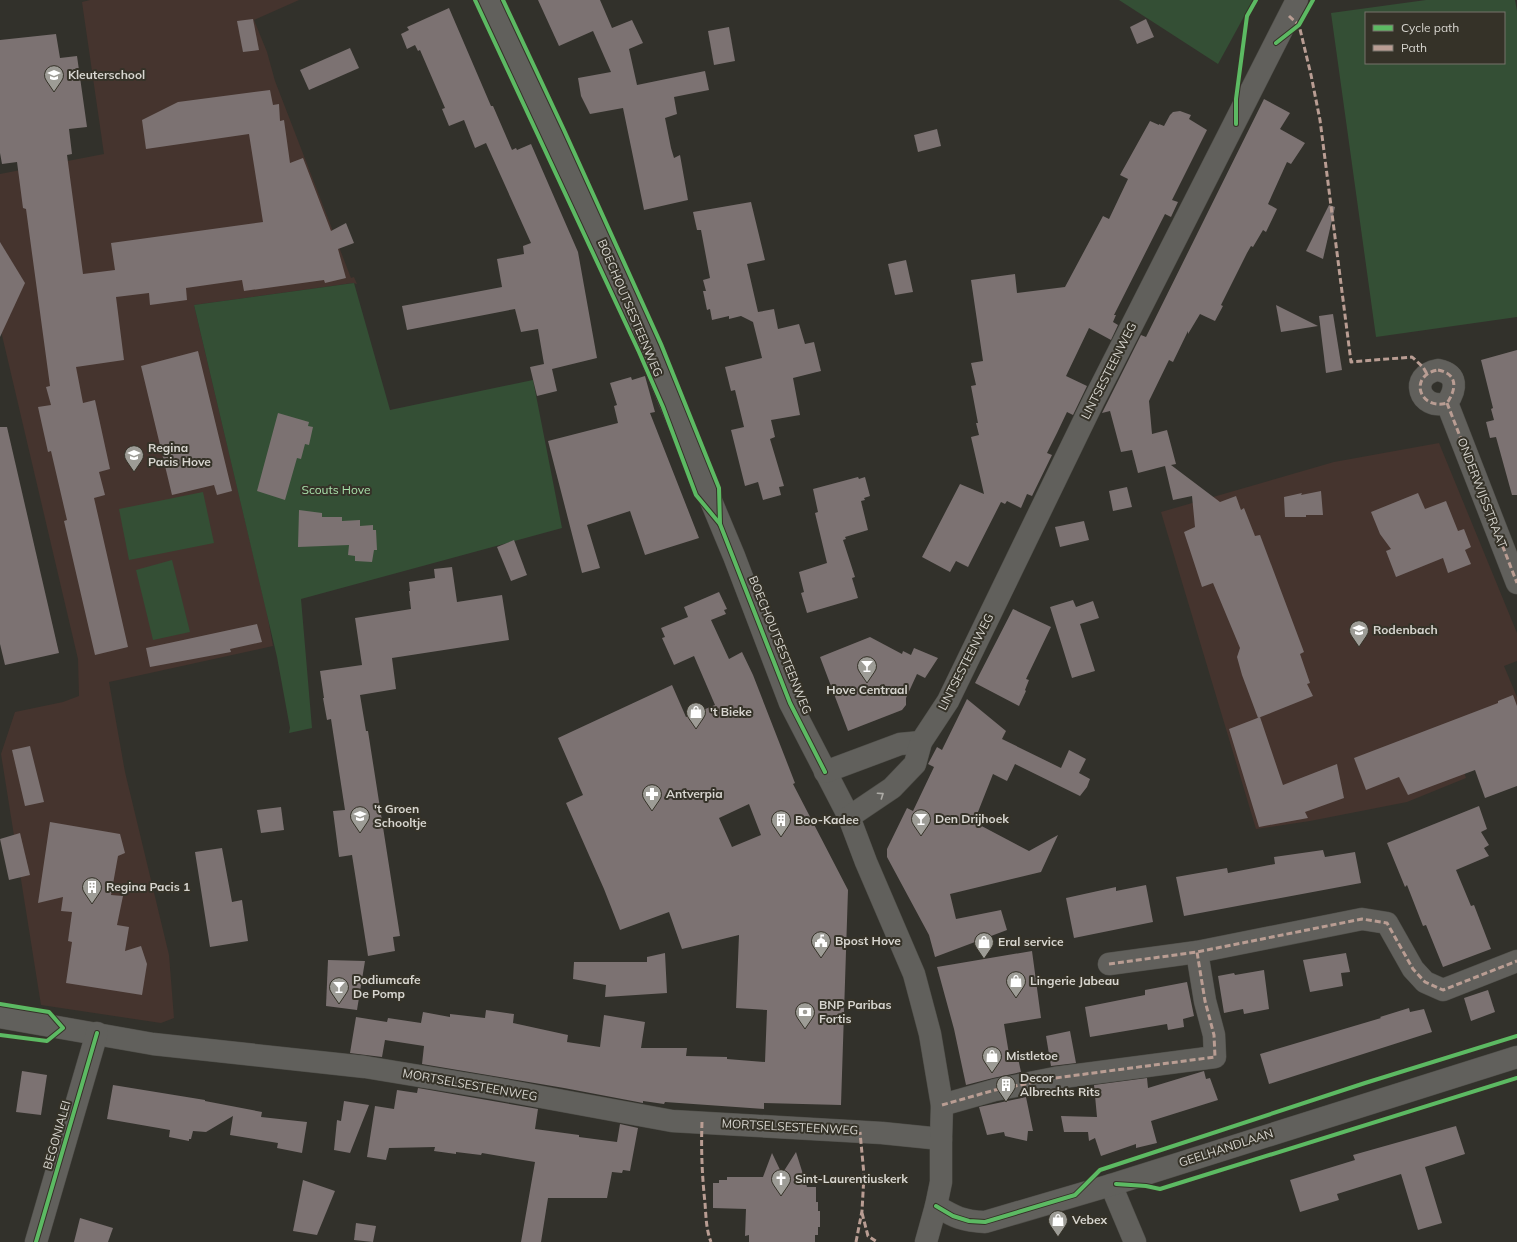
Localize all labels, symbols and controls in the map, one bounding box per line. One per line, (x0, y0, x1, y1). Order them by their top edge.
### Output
legend (1365, 12, 1505, 64)
text: Cycle path (1401, 20, 1459, 35)
text: Path (1401, 40, 1427, 55)
school or university icon: Kleuterschool (43, 64, 65, 92)
place label: Kleuterschool (68, 67, 145, 82)
street label: BOECHOUTSESTEENWEG (595, 237, 666, 379)
street label: LINTSESTEENWEG (1078, 320, 1139, 422)
street label: ONDERWIJSSTRAAT (1455, 436, 1511, 551)
place label: Regina Pacis Hove (148, 440, 211, 469)
school or university icon: Regina Pacis Hove (123, 444, 145, 472)
park label: Scouts Hove (301, 482, 371, 497)
street label: BOECHOUTSESTEENWEG (746, 573, 815, 716)
street label: LINTSESTEENWEG (935, 611, 996, 713)
school or university icon: Rodenbach (1348, 619, 1370, 647)
place label: Rodenbach (1373, 622, 1438, 637)
bar icon: Hove Centraal (856, 655, 878, 683)
place label: Hove Centraal (826, 682, 908, 697)
shop icon: 't Bieke (685, 701, 707, 729)
place label: 't Bieke (710, 704, 752, 719)
pharmacy icon: Antverpia (641, 783, 663, 811)
place label: Antverpia (666, 786, 723, 801)
one-way arrow (877, 792, 884, 800)
place label: 't Groen Schooltje (374, 801, 427, 830)
school or university icon: 't Groen Schooltje (349, 805, 371, 833)
bar icon: Den Drijhoek (910, 808, 932, 836)
building icon: Boo-Kadee (770, 809, 792, 837)
place label: Den Drijhoek (935, 811, 1009, 826)
place label: Boo-Kadee (795, 812, 859, 827)
building icon: Regina Pacis 1 (81, 876, 103, 904)
place label: Regina Pacis 1 (106, 879, 190, 894)
public building icon: Bpost Hove (810, 930, 832, 958)
shop icon: Eral service (973, 931, 995, 959)
place label: Bpost Hove (835, 933, 901, 948)
place label: Eral service (998, 934, 1064, 949)
shop icon: Lingerie Jabeau (1005, 970, 1027, 998)
place label: Podiumcafe De Pomp (353, 972, 421, 1001)
place label: Lingerie Jabeau (1030, 973, 1119, 988)
bar icon: Podiumcafe De Pomp (328, 976, 350, 1004)
place label: BNP Paribas Fortis (819, 997, 892, 1026)
bank icon: BNP Paribas Fortis (794, 1001, 816, 1029)
shop icon: Mistletoe (981, 1045, 1003, 1073)
place label: Mistletoe (1006, 1048, 1058, 1063)
street label: MORTSELSESTEENWEG (402, 1065, 539, 1104)
place label: Decor Albrechts Rits (1020, 1070, 1100, 1099)
building icon: Decor Albrechts Rits (995, 1074, 1017, 1102)
street label: BEGONIALEI (40, 1099, 73, 1171)
street label: MORTSELSESTEENWEG (721, 1115, 859, 1138)
street label: GEELHANDLAAN (1177, 1125, 1275, 1170)
church icon: Sint-Laurentiuskerk (770, 1168, 792, 1196)
place label: Sint-Laurentiuskerk (795, 1171, 908, 1186)
shop icon: Vebex (1047, 1209, 1069, 1237)
place label: Vebex (1071, 1212, 1107, 1227)

